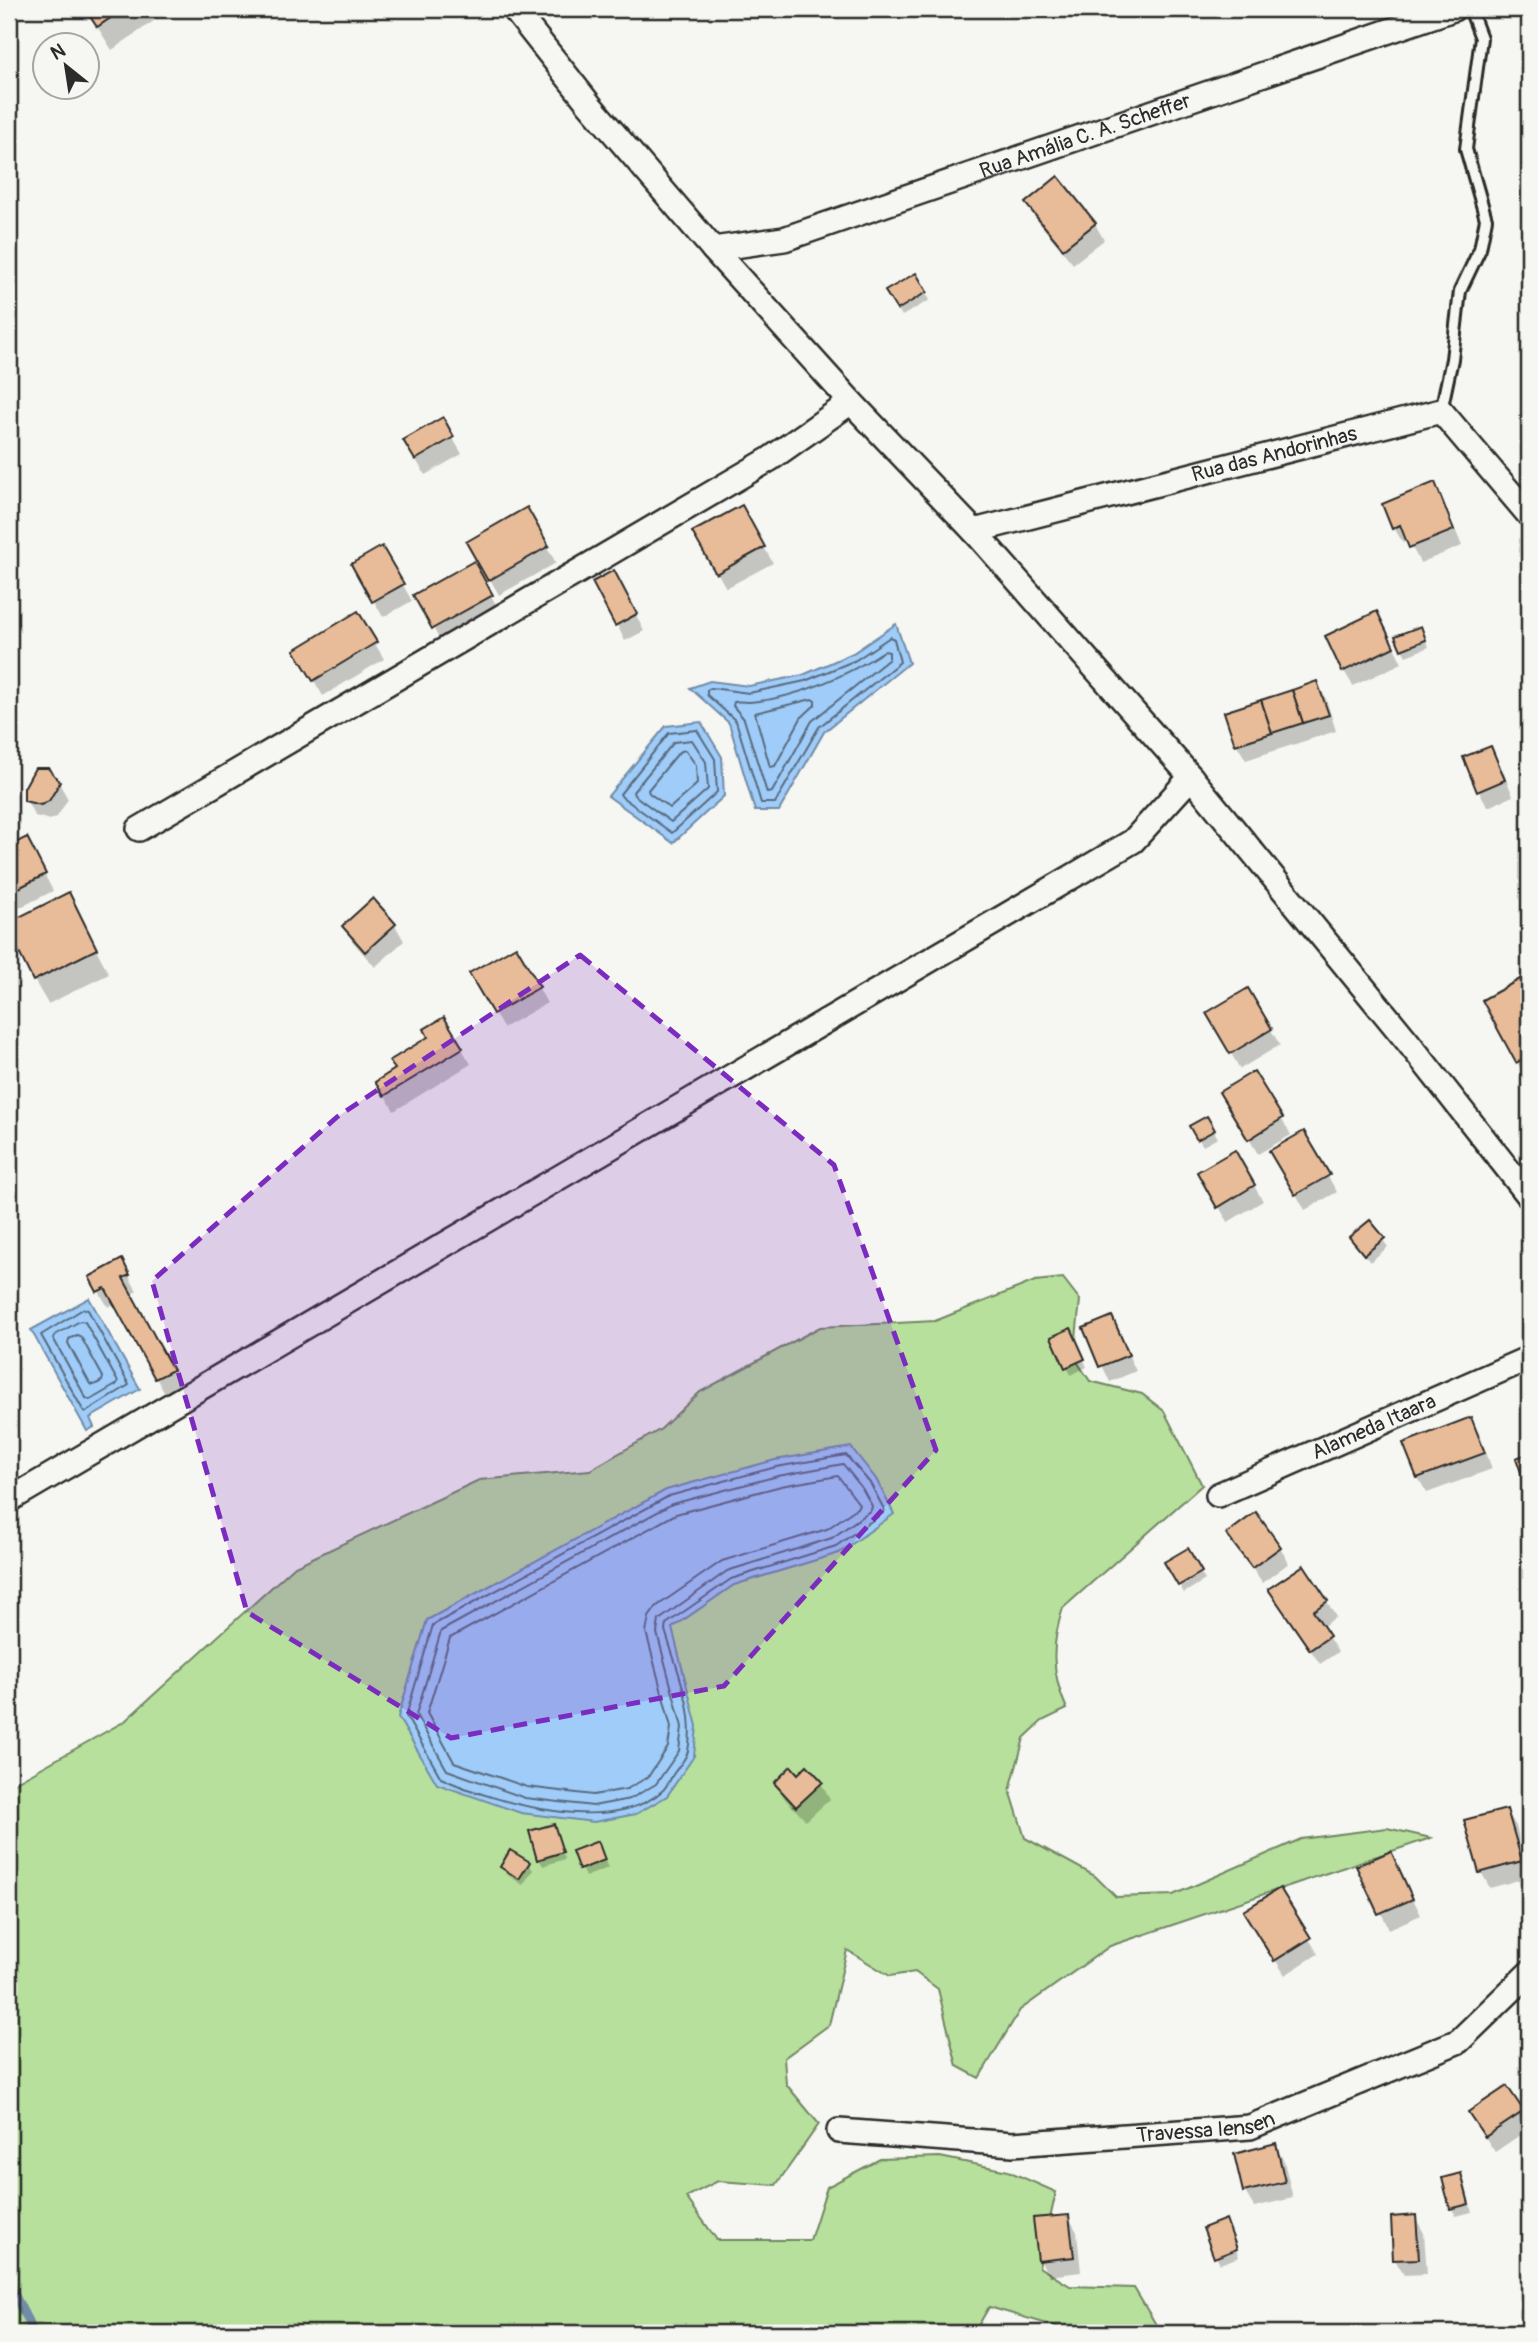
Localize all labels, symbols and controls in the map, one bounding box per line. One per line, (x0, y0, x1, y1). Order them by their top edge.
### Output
north arrow (32, 32, 102, 102)
text: N (46, 38, 70, 66)
street label: Rua Amália C. A. Scheffer (976, 87, 1195, 185)
street label: Rua das Andorinhas (1189, 420, 1361, 489)
street label: Alameda Itaara (1307, 1388, 1440, 1466)
street label: Travessa Iensen (1135, 2105, 1279, 2149)

